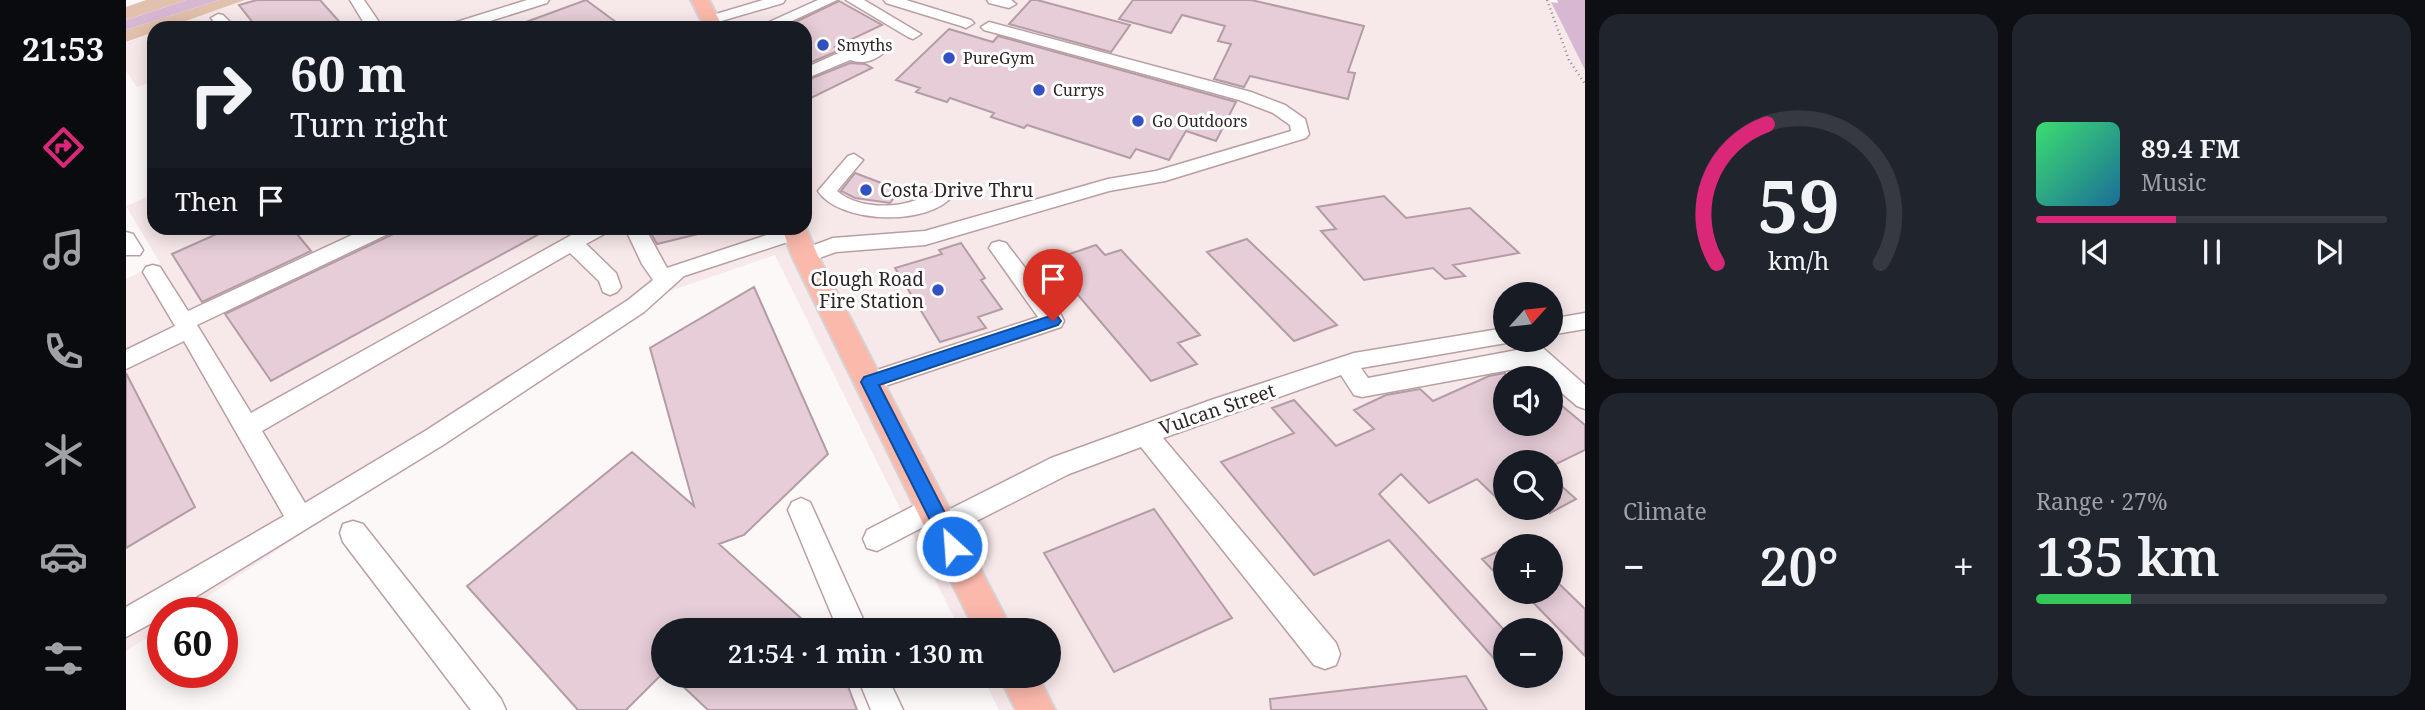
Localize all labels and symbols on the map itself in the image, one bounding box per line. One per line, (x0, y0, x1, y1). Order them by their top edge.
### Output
place label: Smyths (837, 34, 893, 56)
marker: Smyths (815, 37, 831, 53)
place label: PureGym (963, 47, 1035, 69)
marker: PureGym (941, 50, 957, 66)
place label: Currys (1053, 79, 1104, 101)
marker: Currys (1031, 82, 1047, 98)
place label: Go Outdoors (1152, 110, 1248, 132)
marker: Go Outdoors (1130, 113, 1146, 129)
place label: Costa Drive Thru (880, 177, 1033, 203)
marker: Costa Drive Thru (858, 182, 874, 198)
pin (1023, 249, 1083, 321)
place label: Clough Road Fire Station (810, 266, 924, 314)
marker: Clough Road Fire Station (930, 282, 946, 298)
north arrow (1493, 282, 1563, 352)
street label: Vulcan Street (1156, 377, 1279, 441)
position arrow (915, 509, 989, 583)
speed limit sign: 60 (147, 597, 238, 688)

